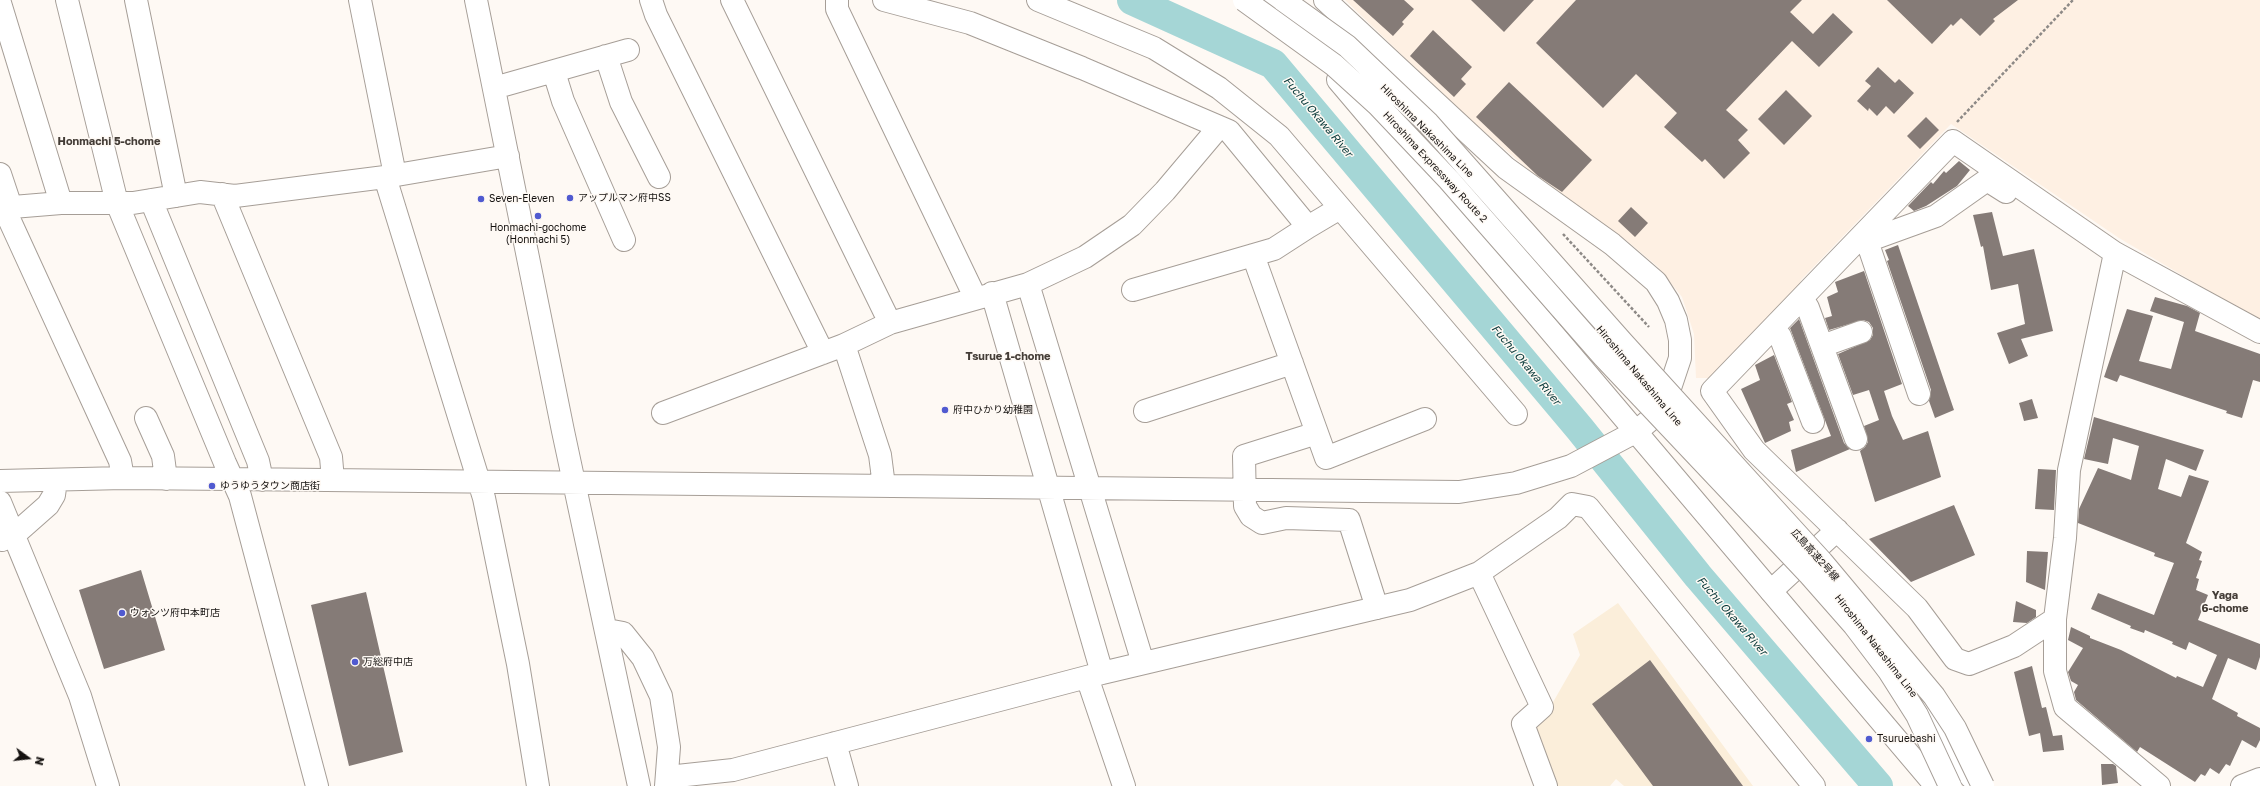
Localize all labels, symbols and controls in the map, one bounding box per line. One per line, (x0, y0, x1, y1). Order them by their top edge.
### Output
water label: Fuchu Okawa River (1281, 74, 1355, 160)
street label: Hiroshima Nakashima Line (1378, 82, 1476, 180)
street label: Hiroshima Expressway Route 2 (1380, 109, 1490, 225)
district label: Honmachi 5-chome (58, 135, 160, 149)
place label: アップルマン府中SS (578, 192, 671, 204)
place label: Seven-Eleven (489, 193, 554, 205)
marker: アップルマン府中SS (565, 193, 575, 203)
marker: Seven-Eleven (476, 194, 486, 204)
marker: Honmachi-gochome (Honmachi 5) (533, 211, 543, 221)
place label: Honmachi-gochome (Honmachi 5) (490, 222, 586, 246)
water label: Fuchu Okawa River (1489, 322, 1563, 408)
street label: Hiroshima Nakashima Line (1594, 323, 1684, 429)
district label: Tsurue 1-chome (965, 350, 1051, 364)
place label: 府中ひかり幼稚園 (953, 404, 1033, 416)
marker: 府中ひかり幼稚園 (940, 405, 950, 415)
place label: ゆうゆうタウン商店街 (220, 480, 320, 492)
marker: ゆうゆうタウン商店街 (207, 481, 217, 491)
street label: 広島高速2号線 (1789, 527, 1841, 583)
water label: Fuchu Okawa River (1694, 574, 1770, 658)
district label: Yaga 6-chome (2202, 589, 2248, 615)
street label: Hiroshima Nakashima Line (1832, 592, 1920, 700)
place label: ウォンツ府中本町店 (130, 607, 220, 619)
marker: ウォンツ府中本町店 (117, 608, 127, 618)
place label: 万総府中店 (363, 656, 413, 668)
marker: 万総府中店 (350, 657, 360, 667)
place label: Tsuruebashi (1877, 733, 1936, 745)
marker: Tsuruebashi (1864, 734, 1874, 744)
north arrow (8, 738, 48, 778)
text: N (33, 756, 47, 767)

